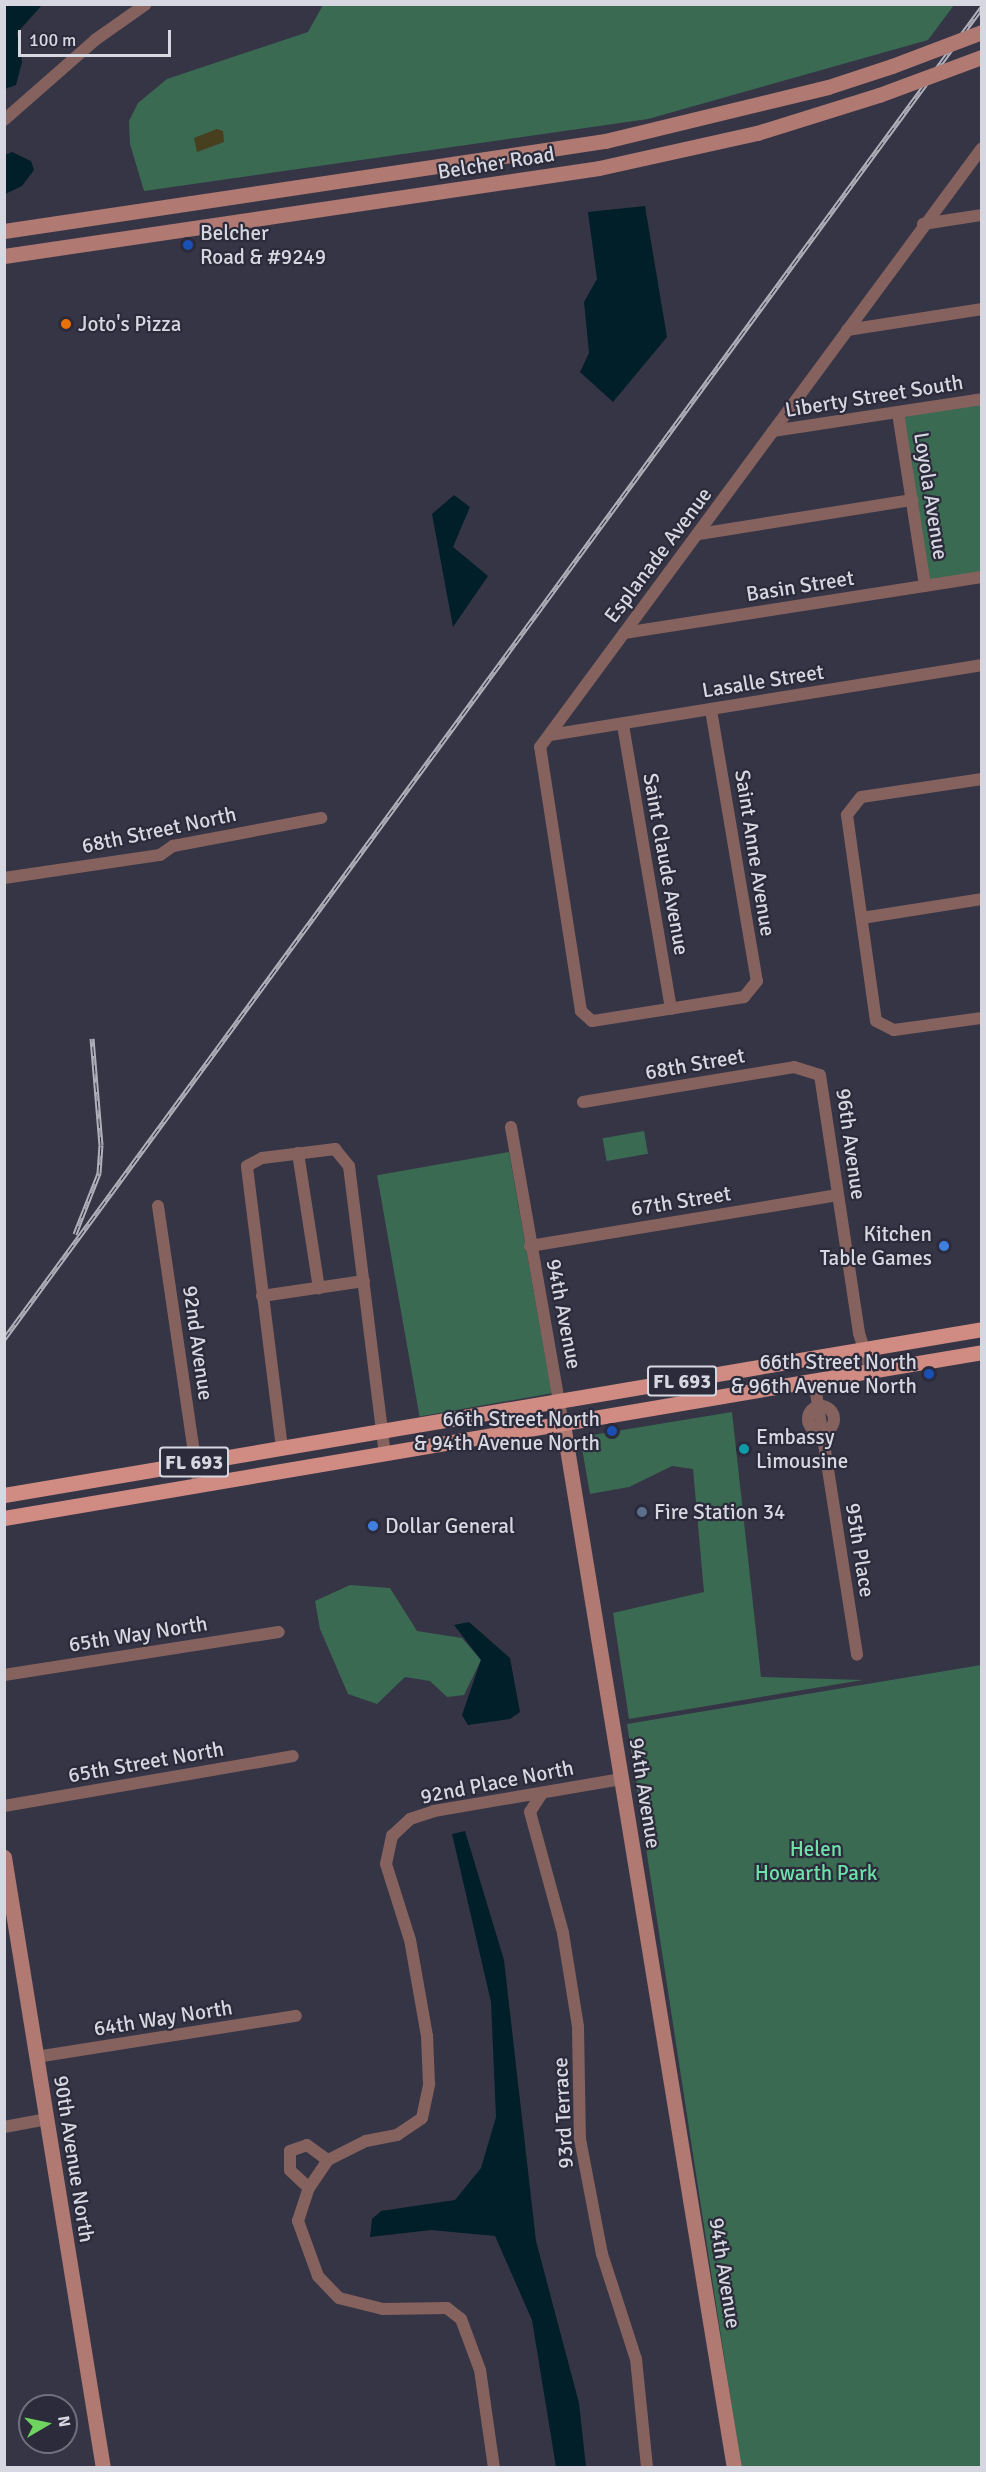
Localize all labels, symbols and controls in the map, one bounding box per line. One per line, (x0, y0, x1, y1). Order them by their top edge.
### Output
scale bar (21, 18, 174, 56)
text: 100 m (29, 29, 76, 51)
street label: Belcher Road (436, 141, 556, 185)
place label: Belcher Road & #9249 (200, 220, 326, 270)
marker: Belcher Road & #9249 (181, 238, 195, 252)
place label: Joto's Pizza (78, 311, 181, 337)
marker: Joto's Pizza (59, 317, 73, 331)
street label: Liberty Street South (783, 369, 965, 423)
street label: Loyola Avenue (908, 430, 954, 562)
street label: Esplanade Avenue (599, 482, 717, 628)
street label: Basin Street (744, 565, 856, 607)
street label: Lasalle Street (700, 659, 826, 703)
street label: Saint Anne Avenue (729, 768, 781, 938)
street label: Saint Claude Avenue (638, 771, 694, 957)
street label: 68th Street North (79, 801, 239, 859)
street label: 68th Street (643, 1043, 747, 1085)
street label: 96th Avenue (831, 1087, 871, 1201)
street label: 67th Street (629, 1181, 733, 1221)
place label: Kitchen Table Games (820, 1221, 932, 1271)
marker: Kitchen Table Games (937, 1239, 951, 1253)
street label: 94th Avenue (541, 1257, 587, 1371)
street label: 92nd Avenue (177, 1284, 219, 1402)
place label: 66th Street North & 96th Avenue North (731, 1349, 917, 1399)
road number: FL 693 (646, 1364, 718, 1398)
marker: 66th Street North & 96th Avenue North (922, 1367, 936, 1381)
place label: 66th Street North & 94th Avenue North (414, 1406, 600, 1456)
marker: 66th Street North & 94th Avenue North (605, 1424, 619, 1438)
place label: Embassy Limousine (756, 1424, 848, 1474)
marker: Embassy Limousine (737, 1442, 751, 1456)
road number: FL 693 (158, 1445, 230, 1479)
place label: Fire Station 34 (654, 1499, 785, 1525)
street label: 95th Place (840, 1501, 880, 1599)
marker: Fire Station 34 (635, 1505, 649, 1519)
place label: Dollar General (385, 1513, 515, 1539)
marker: Dollar General (366, 1519, 380, 1533)
street label: 65th Way North (67, 1611, 209, 1657)
street label: 65th Street North (66, 1736, 226, 1788)
street label: 94th Avenue (624, 1736, 666, 1850)
street label: 92nd Place North (418, 1755, 576, 1809)
park label: Helen Howarth Park (755, 1836, 877, 1886)
street label: 64th Way North (92, 1995, 234, 2041)
street label: 93rd Terrace (548, 2057, 578, 2169)
street label: 90th Avenue North (48, 2074, 100, 2244)
street label: 94th Avenue (704, 2216, 746, 2330)
north arrow (18, 2394, 78, 2454)
text: N (53, 2414, 75, 2429)

